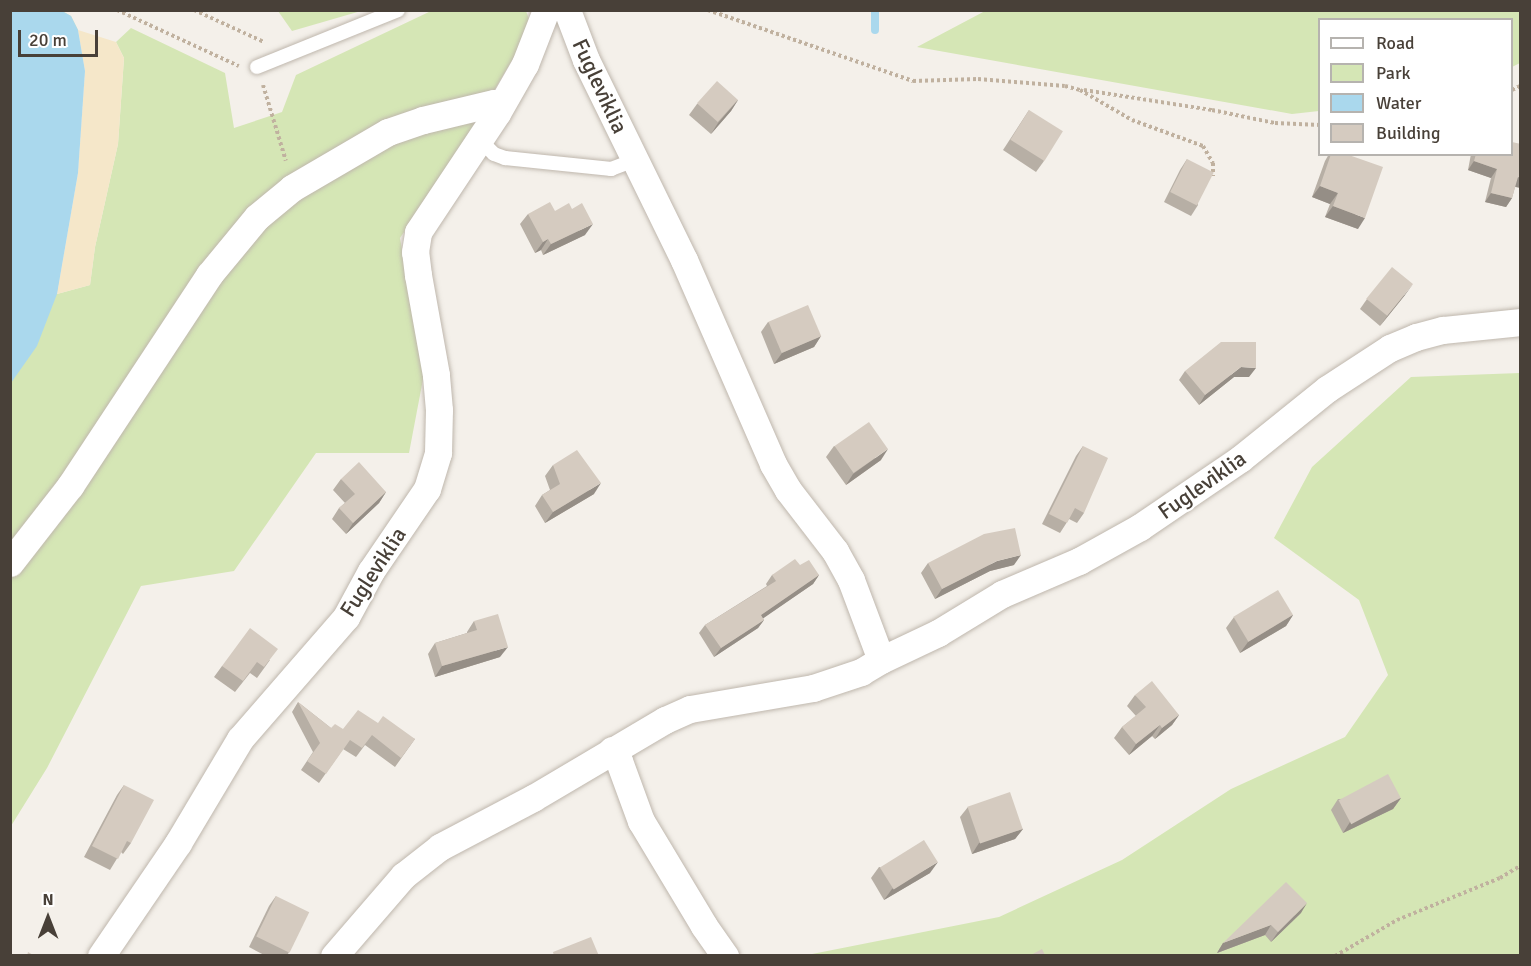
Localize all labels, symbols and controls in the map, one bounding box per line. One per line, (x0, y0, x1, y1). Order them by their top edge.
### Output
scale bar (21, 18, 100, 56)
legend (1318, 18, 1513, 156)
text: 20 m (29, 29, 67, 51)
text: Road (1376, 32, 1415, 54)
street label: Fugleviklia (567, 34, 633, 138)
text: Park (1376, 62, 1411, 84)
text: Water (1376, 92, 1421, 114)
text: Building (1376, 122, 1440, 144)
street label: Fugleviklia (1153, 445, 1251, 525)
street label: Fugleviklia (334, 522, 412, 622)
north arrow (18, 888, 78, 948)
text: N (42, 890, 54, 910)

